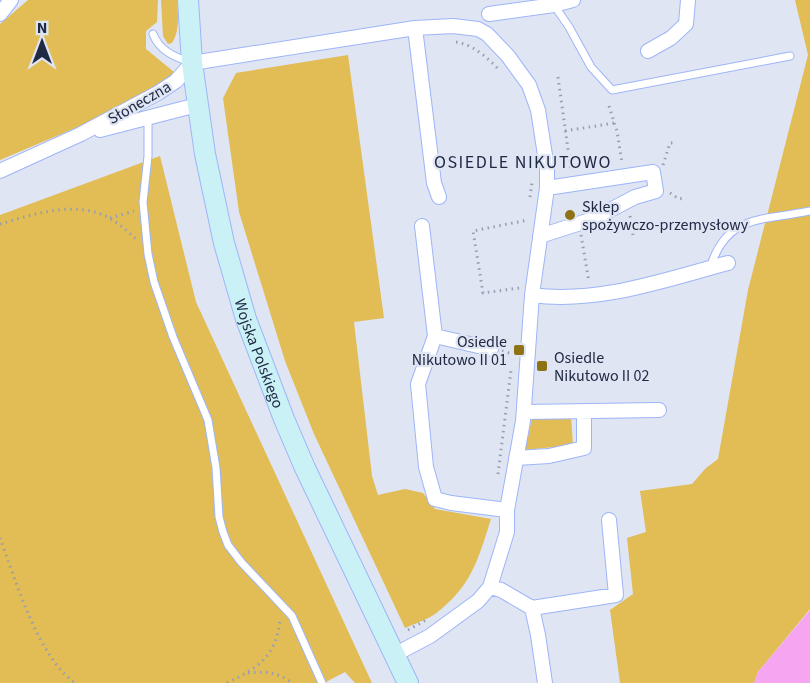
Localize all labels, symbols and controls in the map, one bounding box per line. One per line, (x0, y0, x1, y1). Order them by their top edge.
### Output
north arrow (12, 12, 72, 72)
text: N (37, 17, 47, 39)
street label: Słoneczna (104, 76, 175, 130)
district label: OSIEDLE NIKUTOWO (434, 150, 612, 175)
place label: Sklep spożywczo-przemysłowy (582, 196, 749, 236)
marker: Sklep spożywczo-przemysłowy (563, 208, 577, 222)
street label: Wojska Polskiego (229, 296, 289, 412)
place label: Osiedle Nikutowo II 01 (412, 331, 507, 371)
marker: Osiedle Nikutowo II 01 (512, 343, 526, 357)
place label: Osiedle Nikutowo II 02 (554, 347, 649, 387)
marker: Osiedle Nikutowo II 02 (535, 359, 549, 373)

